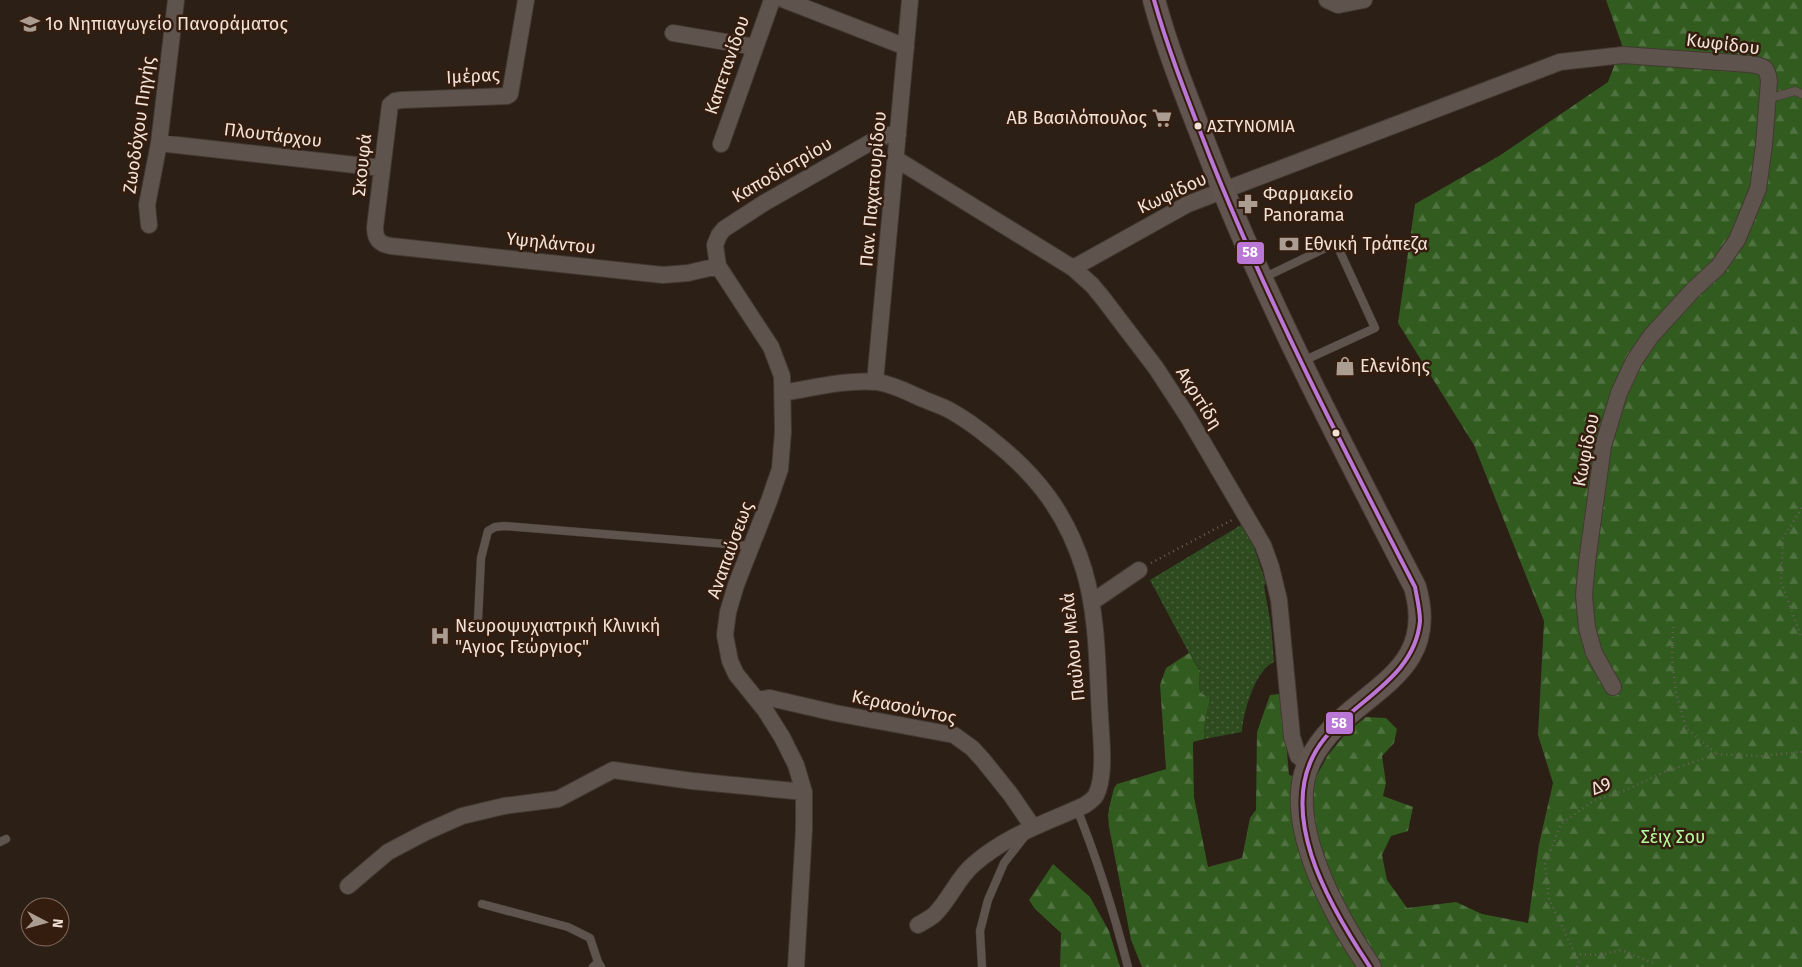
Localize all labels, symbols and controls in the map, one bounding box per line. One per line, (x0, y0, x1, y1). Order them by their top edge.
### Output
school or university icon: 1ο Νηπιαγωγείο Πανοράματος (19, 13, 41, 35)
place label: 1ο Νηπιαγωγείο Πανοράματος (45, 13, 288, 35)
street label: Καπετανίδου (700, 13, 754, 117)
street label: Κωφίδου (1685, 29, 1761, 59)
street label: Ζωοδόχου Πηγής (118, 54, 160, 195)
street label: Ιμέρας (446, 64, 501, 88)
place label: ΑΒ Βασιλόπουλος (1006, 107, 1148, 129)
supermarket icon: ΑΒ Βασιλόπουλος (1151, 107, 1173, 129)
street label: Παν. Παχατουρίδου (855, 110, 891, 268)
place label: ΑΣΤΥΝΟΜΙΑ (1207, 116, 1295, 137)
street label: Πλουτάρχου (223, 118, 323, 152)
marker: ΑΣΤΥΝΟΜΙΑ (1193, 121, 1203, 131)
street label: Καποδίστρίου (728, 132, 836, 208)
street label: Σκουφά (348, 133, 376, 197)
street label: Κωφίδου (1134, 167, 1210, 219)
place label: Φαρμακείο Panorama (1263, 183, 1353, 226)
pharmacy icon: Φαρμακείο Panorama (1237, 193, 1259, 215)
street label: Υψηλάντου (505, 227, 597, 259)
bank icon: Εθνική Τράπεζα (1278, 233, 1300, 255)
place label: Εθνική Τράπεζα (1304, 233, 1428, 255)
line badge: 58 (1236, 241, 1265, 265)
text: 58 (1242, 244, 1258, 261)
shop icon: Ελενίδης (1334, 355, 1356, 377)
place label: Ελενίδης (1360, 355, 1431, 377)
street label: Ακριτίδη (1171, 363, 1227, 433)
street label: Κωφίδου (1568, 412, 1604, 488)
unlabelled marker (1331, 428, 1341, 438)
street label: Αναπαύσεως (702, 498, 758, 602)
street label: Παύλου Μελά (1056, 592, 1090, 702)
place label: Νευροψυχιατρική Κλινική "Αγιος Γεώργιος" (455, 615, 660, 658)
hospital icon: Νευροψυχιατρική Κλινική "Αγιος Γεώργιος" (429, 625, 451, 647)
street label: Κερασούντος (850, 685, 959, 729)
line badge: 58 (1325, 711, 1354, 735)
text: 58 (1331, 715, 1347, 732)
street label: Δ9 (1588, 772, 1614, 800)
park label: Σέιχ Σου (1641, 826, 1705, 848)
north arrow (20, 897, 70, 947)
text: N (48, 918, 66, 929)

